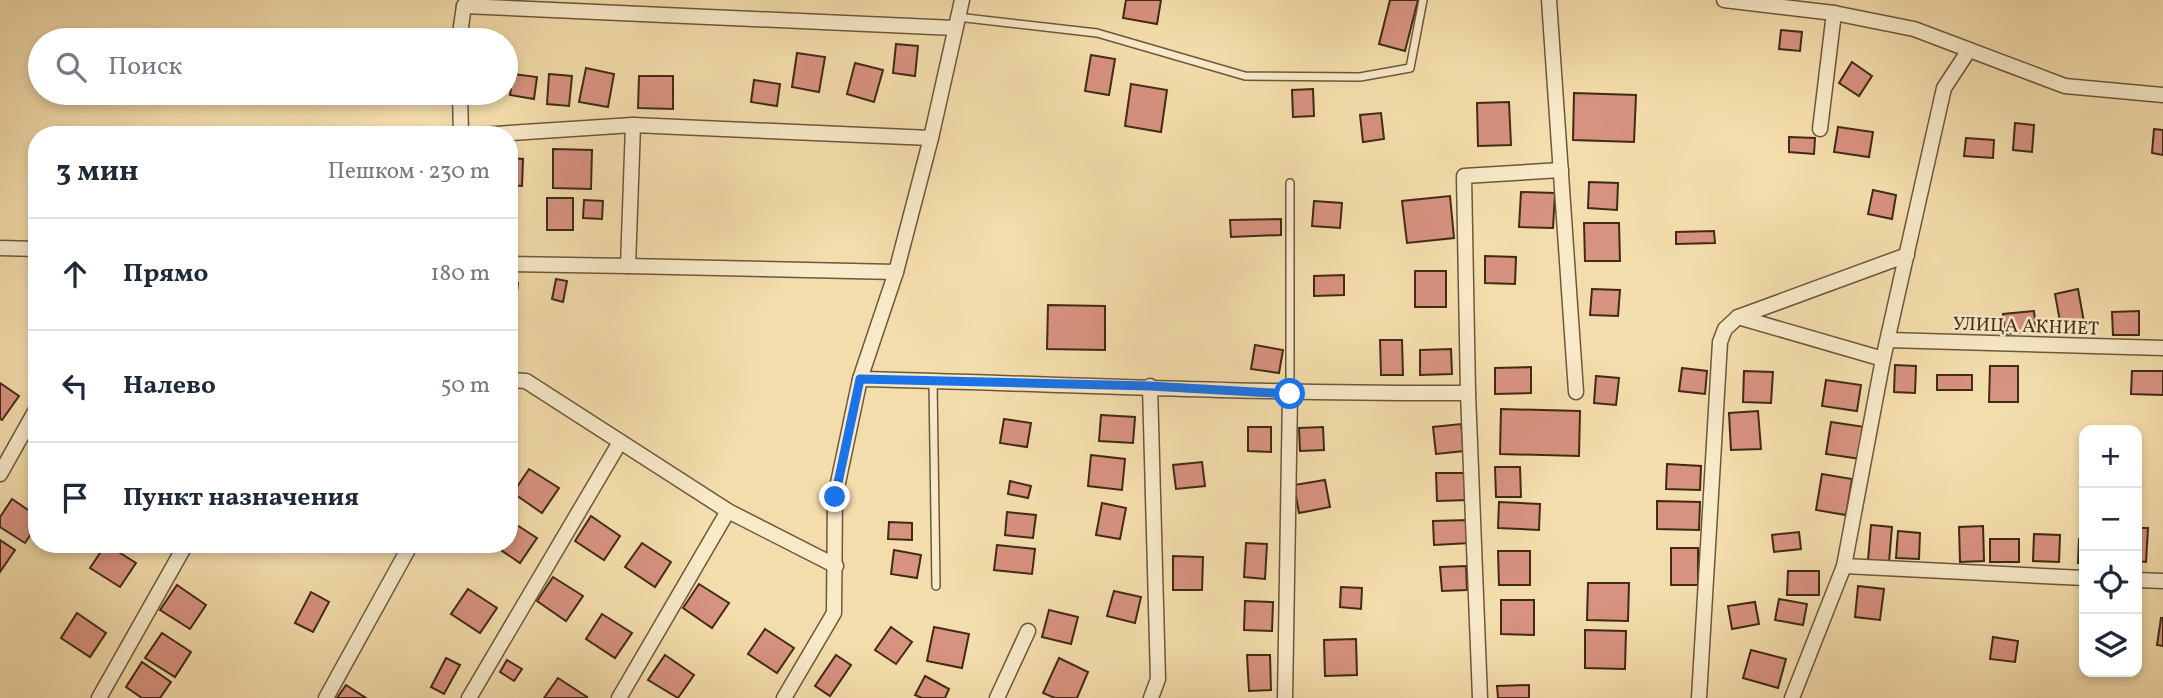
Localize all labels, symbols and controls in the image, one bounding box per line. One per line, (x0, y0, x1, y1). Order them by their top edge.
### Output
search box (28, 28, 518, 105)
icon: search (52, 48, 90, 86)
text: Поиск (108, 49, 182, 85)
text: 3 мин (56, 151, 139, 193)
text: Пешком · 230 m (328, 156, 490, 188)
icon: ahead (56, 255, 94, 293)
text: Прямо (123, 256, 208, 292)
text: 180 m (431, 258, 490, 290)
street label: УЛИЦА АКНИЕТ (1952, 311, 2100, 343)
icon: left (56, 367, 94, 405)
text: Налево (123, 368, 216, 404)
text: 50 m (441, 370, 490, 402)
route start (1274, 378, 1305, 409)
map controls (2079, 425, 2142, 677)
button: + (2079, 425, 2142, 488)
icon: arrive (56, 479, 94, 517)
text: Пункт назначения (123, 480, 359, 516)
route end (819, 481, 850, 512)
button: − (2079, 488, 2142, 551)
button: locate (2079, 551, 2142, 614)
button: layers (2079, 614, 2142, 677)

